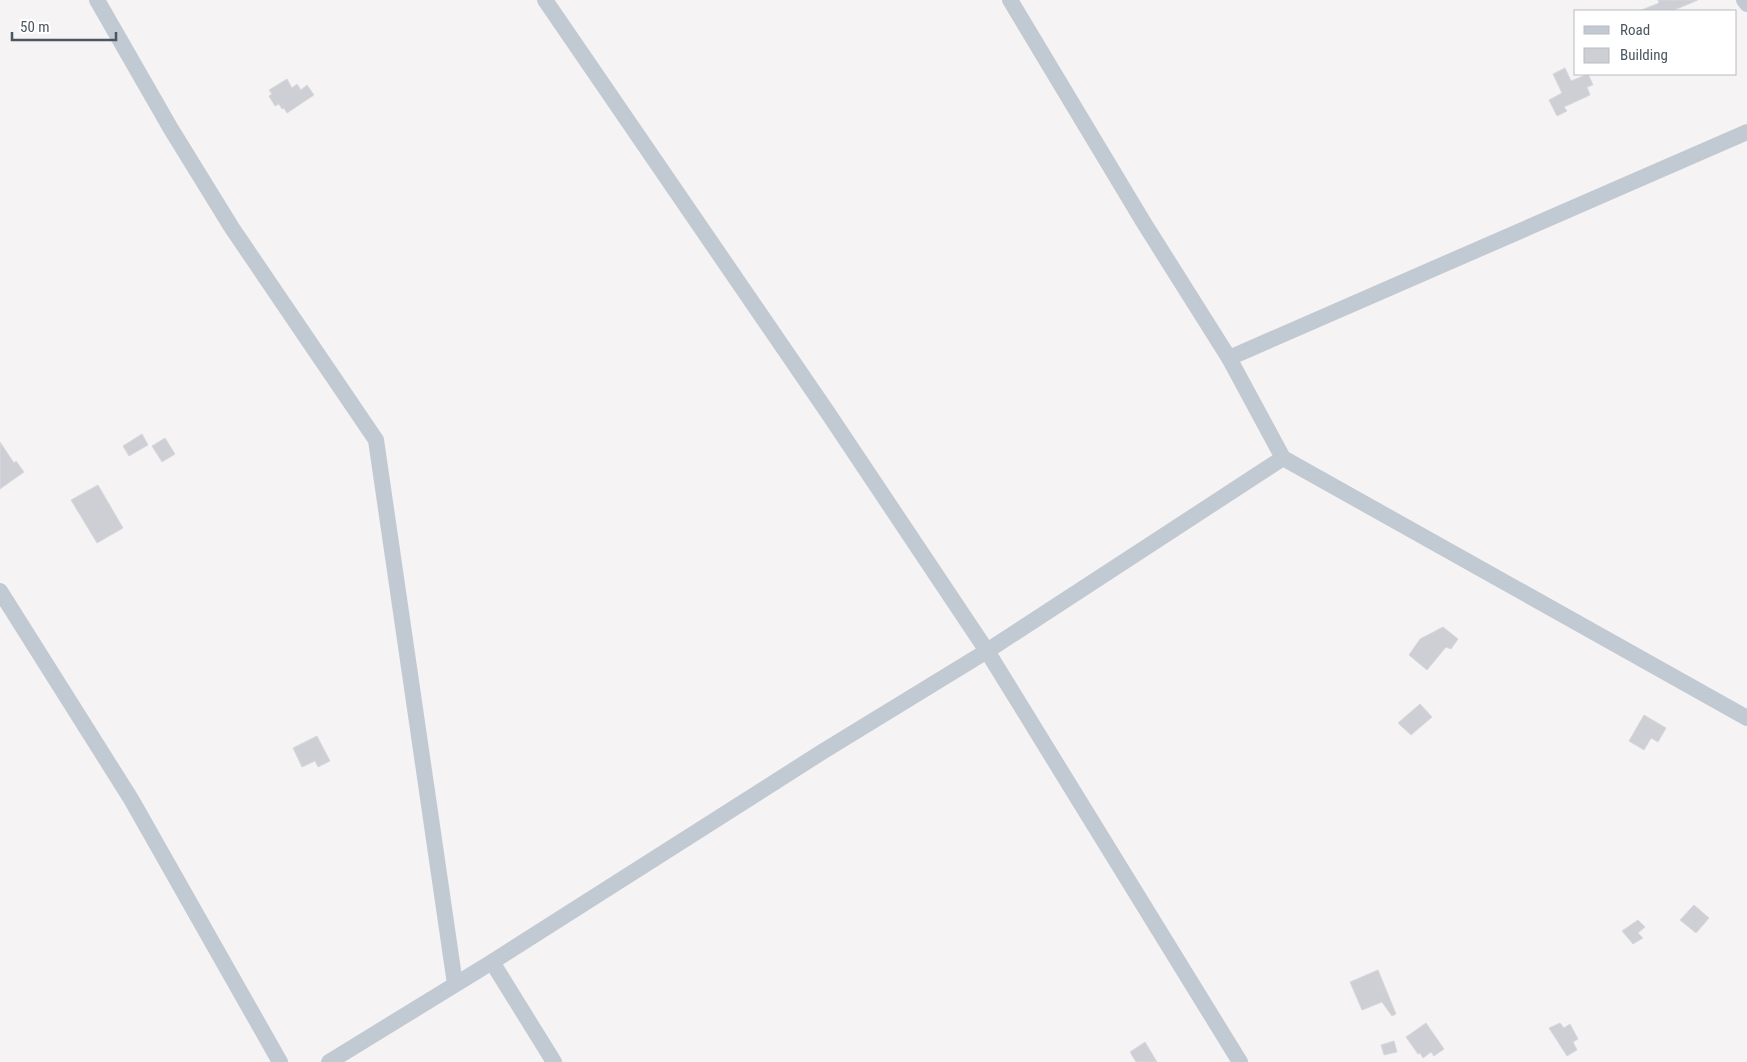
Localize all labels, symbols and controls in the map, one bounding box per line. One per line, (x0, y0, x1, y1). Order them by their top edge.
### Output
scale bar (12, 10, 116, 42)
legend (1574, 10, 1737, 75)
text: 50 m (20, 18, 50, 36)
text: Road (1620, 21, 1650, 39)
text: Building (1620, 46, 1668, 64)

